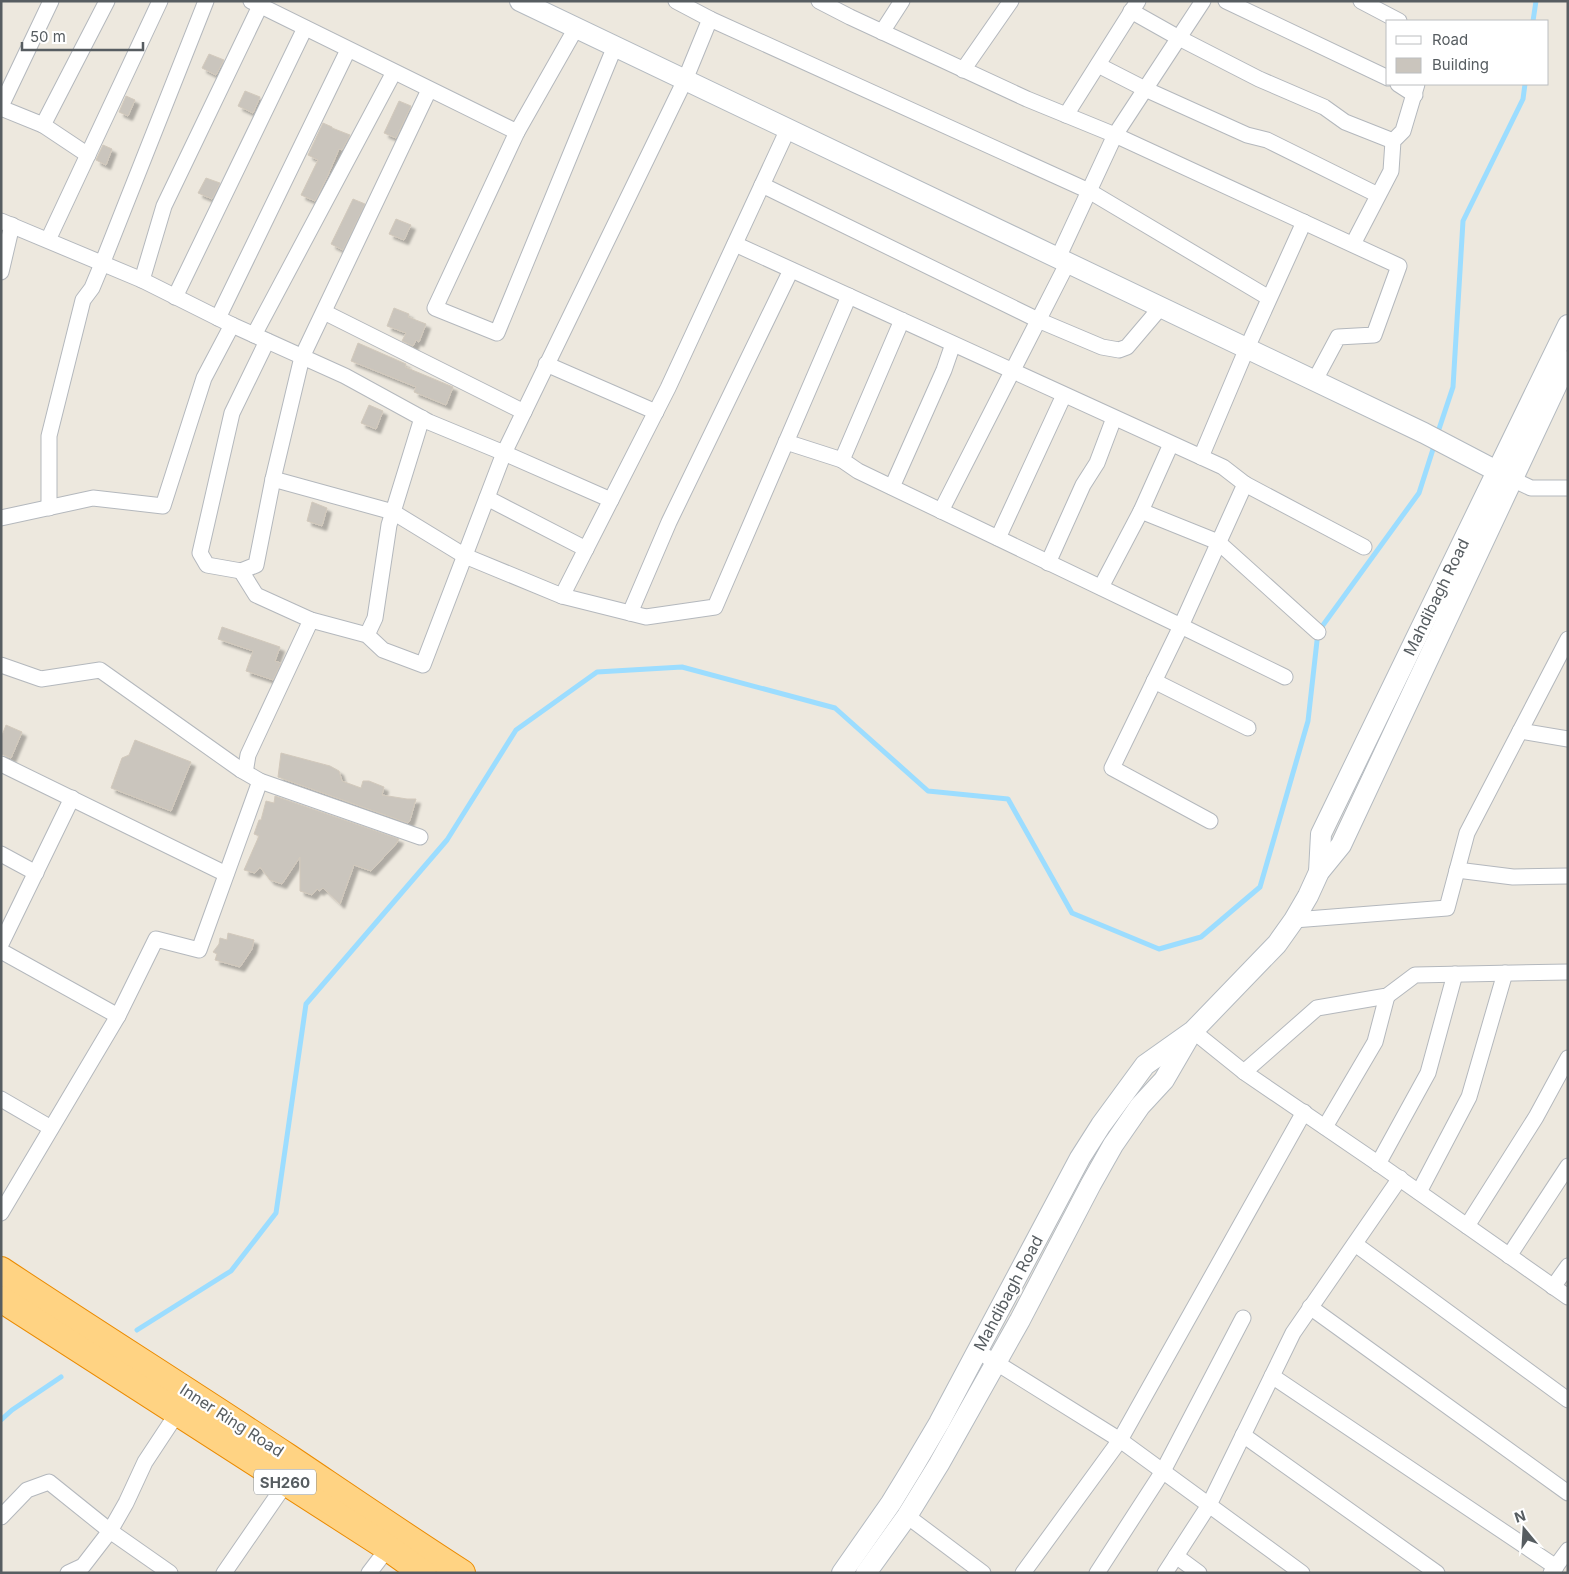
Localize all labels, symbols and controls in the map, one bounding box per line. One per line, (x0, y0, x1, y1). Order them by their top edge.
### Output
scale bar (22, 20, 144, 52)
legend (1386, 20, 1549, 85)
text: 50 m (30, 27, 66, 46)
text: Road (1432, 30, 1468, 49)
text: Building (1432, 55, 1489, 74)
street label: Mahdibagh Road (1399, 535, 1473, 659)
street label: Mahdibagh Road (969, 1232, 1047, 1354)
street label: Inner Ring Road (176, 1379, 288, 1461)
road number: SH260 (254, 1470, 316, 1494)
north arrow (1499, 1504, 1549, 1554)
text: N (1512, 1506, 1528, 1526)

